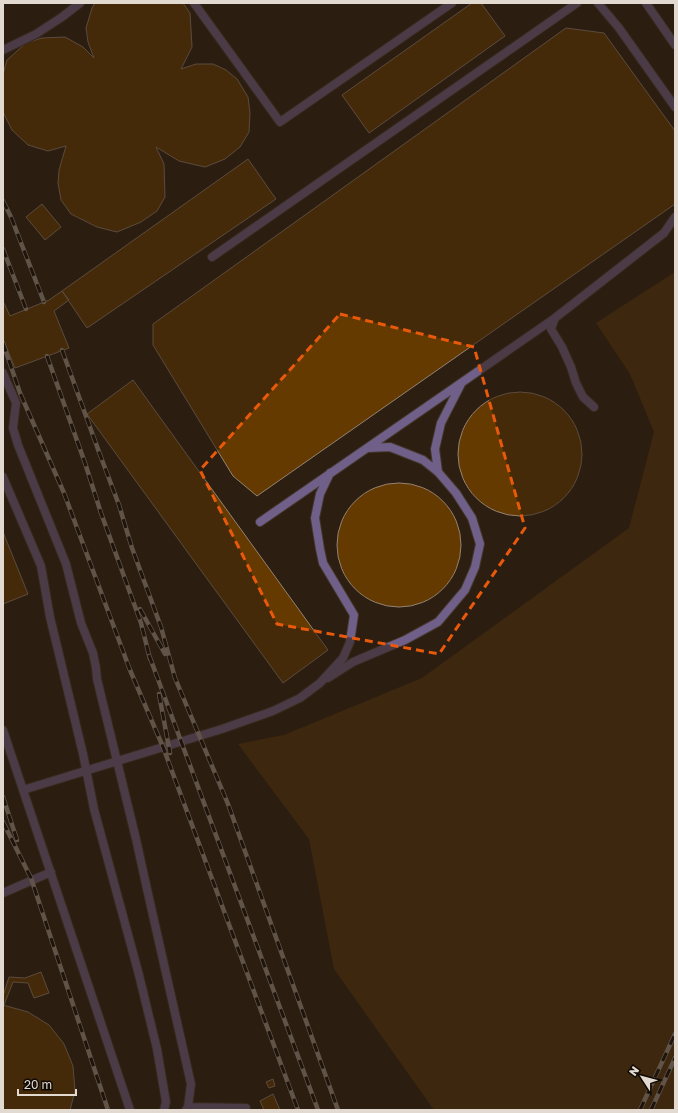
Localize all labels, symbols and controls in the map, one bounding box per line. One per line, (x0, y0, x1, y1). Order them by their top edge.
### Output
north arrow (622, 1057, 662, 1097)
text: N (626, 1064, 641, 1078)
scale bar (18, 1071, 76, 1097)
text: 20 m (24, 1077, 52, 1092)

